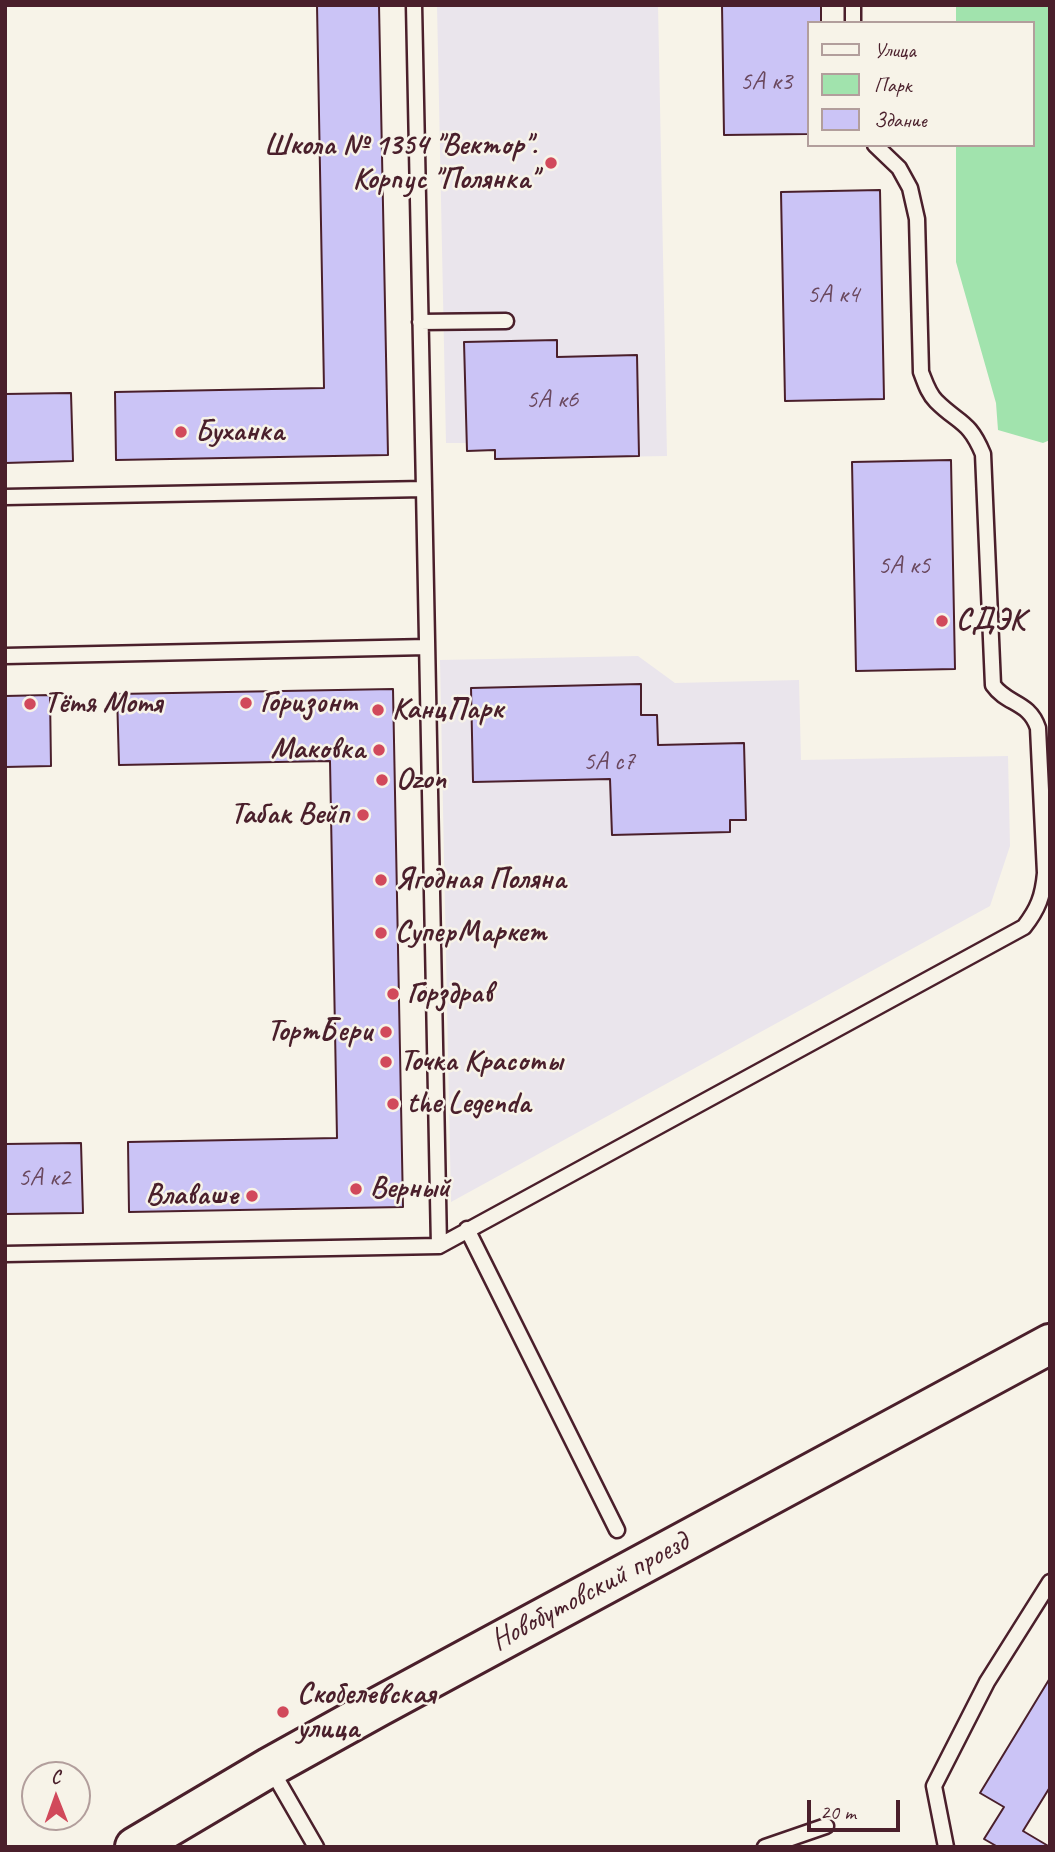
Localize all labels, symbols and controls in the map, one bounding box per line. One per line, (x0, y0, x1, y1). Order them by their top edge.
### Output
legend (806, 21, 1034, 147)
text: Улица (874, 37, 916, 63)
house number: 5А к3 (740, 66, 792, 98)
text: Парк (874, 72, 911, 98)
text: Здание (874, 107, 927, 133)
place label: Школа № 1354 "Вектор". Корпус "Полянка" (264, 128, 537, 198)
marker: Школа № 1354 "Вектор". Корпус "Полянка" (543, 155, 559, 171)
house number: 5А к4 (807, 279, 859, 311)
house number: 5А к6 (526, 384, 578, 416)
place label: Буханка (195, 414, 284, 450)
marker: Буханка (173, 424, 189, 440)
house number: 5А к5 (878, 550, 930, 582)
place label: СДЭК (956, 603, 1025, 639)
marker: СДЭК (934, 613, 950, 629)
place label: Горизонт (260, 685, 356, 721)
place label: Тётя Мотя (44, 686, 162, 722)
place label: КанцПарк (392, 692, 503, 728)
marker: Горизонт (238, 695, 254, 711)
marker: Тётя Мотя (22, 696, 38, 712)
marker: КанцПарк (370, 702, 386, 718)
place label: Маковка (270, 732, 365, 768)
marker: Маковка (371, 742, 387, 758)
house number: 5А с7 (583, 746, 635, 778)
place label: Ozon (396, 762, 446, 798)
marker: Ozon (374, 772, 390, 788)
place label: Табак Вейп (230, 797, 349, 833)
marker: Табак Вейп (355, 807, 371, 823)
place label: Ягодная Поляна (395, 862, 566, 898)
marker: Ягодная Поляна (373, 872, 389, 888)
place label: СуперМаркет (395, 915, 546, 951)
marker: СуперМаркет (373, 925, 389, 941)
place label: Горздрав (407, 976, 493, 1012)
marker: Горздрав (385, 986, 401, 1002)
place label: ТортБери (267, 1014, 372, 1050)
marker: ТортБери (378, 1024, 394, 1040)
place label: Точка Красоты (400, 1044, 563, 1080)
marker: Точка Красоты (378, 1054, 394, 1070)
place label: the Legenda (407, 1086, 530, 1122)
marker: the Legenda (385, 1096, 401, 1112)
house number: 5А к2 (18, 1162, 70, 1194)
place label: Верный (370, 1171, 450, 1207)
place label: Влаваше (145, 1178, 238, 1214)
marker: Верный (348, 1181, 364, 1197)
marker: Влаваше (244, 1188, 260, 1204)
street label: Новобутовский проезд (485, 1525, 695, 1659)
place label: Скобелевская улица (297, 1677, 436, 1748)
marker: Скобелевская улица (275, 1704, 291, 1720)
north arrow (21, 1761, 91, 1831)
text: С (51, 1765, 61, 1789)
scale bar (810, 1786, 903, 1830)
text: 20 m (820, 1799, 856, 1825)

